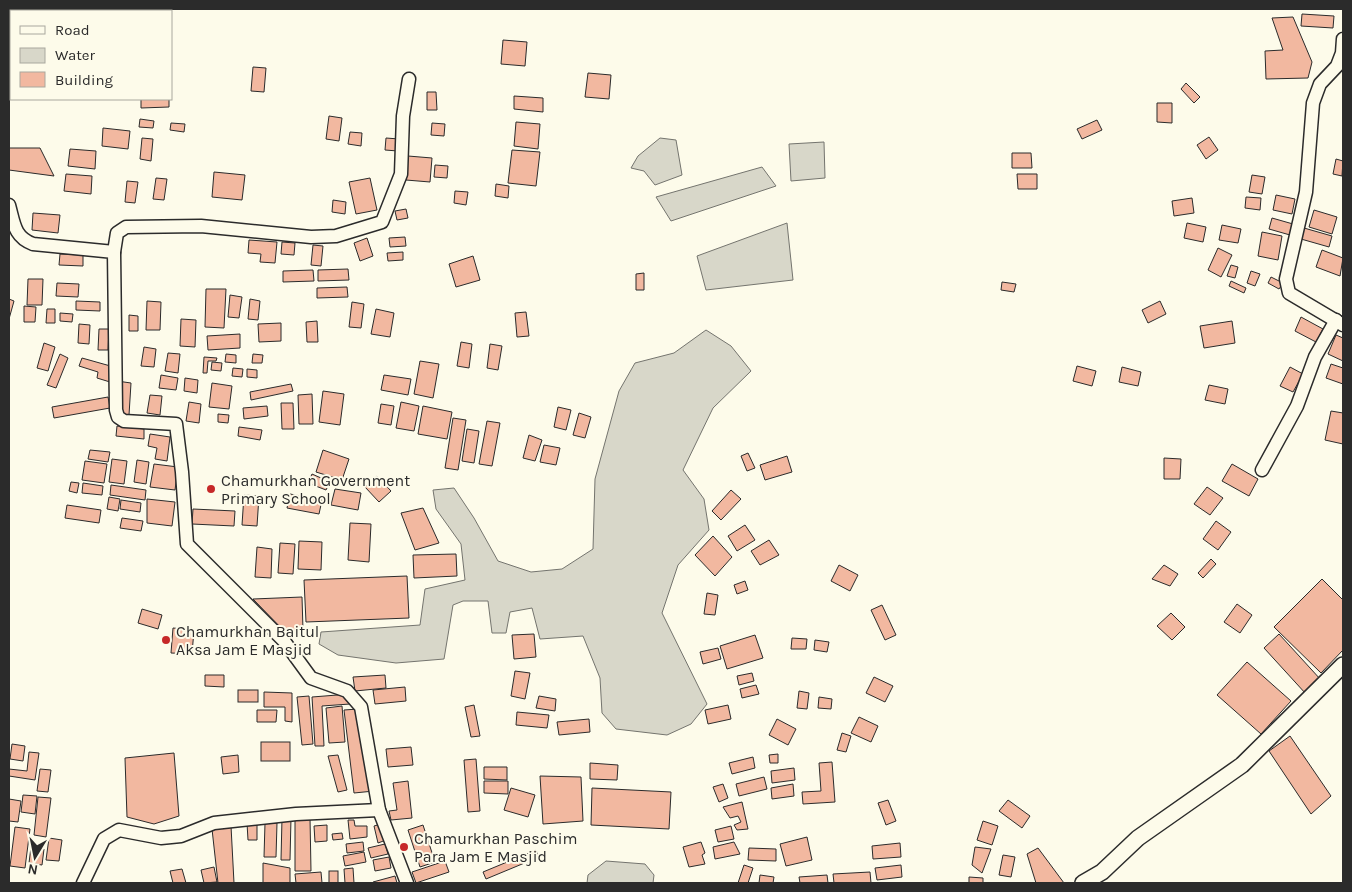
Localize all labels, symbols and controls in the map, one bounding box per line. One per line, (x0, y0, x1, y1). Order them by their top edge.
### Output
legend (10, 10, 172, 100)
text: Road (55, 21, 90, 39)
text: Water (55, 46, 96, 64)
text: Building (55, 71, 113, 89)
place label: Chamurkhan Government Primary School (221, 471, 410, 508)
marker: Chamurkhan Government Primary School (205, 483, 217, 495)
place label: Chamurkhan Baitul Aksa Jam E Masjid (176, 622, 319, 659)
marker: Chamurkhan Baitul Aksa Jam E Masjid (160, 634, 172, 646)
place label: Chamurkhan Paschim Para Jam E Masjid (414, 829, 577, 866)
north arrow (10, 832, 60, 882)
marker: Chamurkhan Paschim Para Jam E Masjid (398, 841, 410, 853)
text: N (26, 860, 39, 879)

